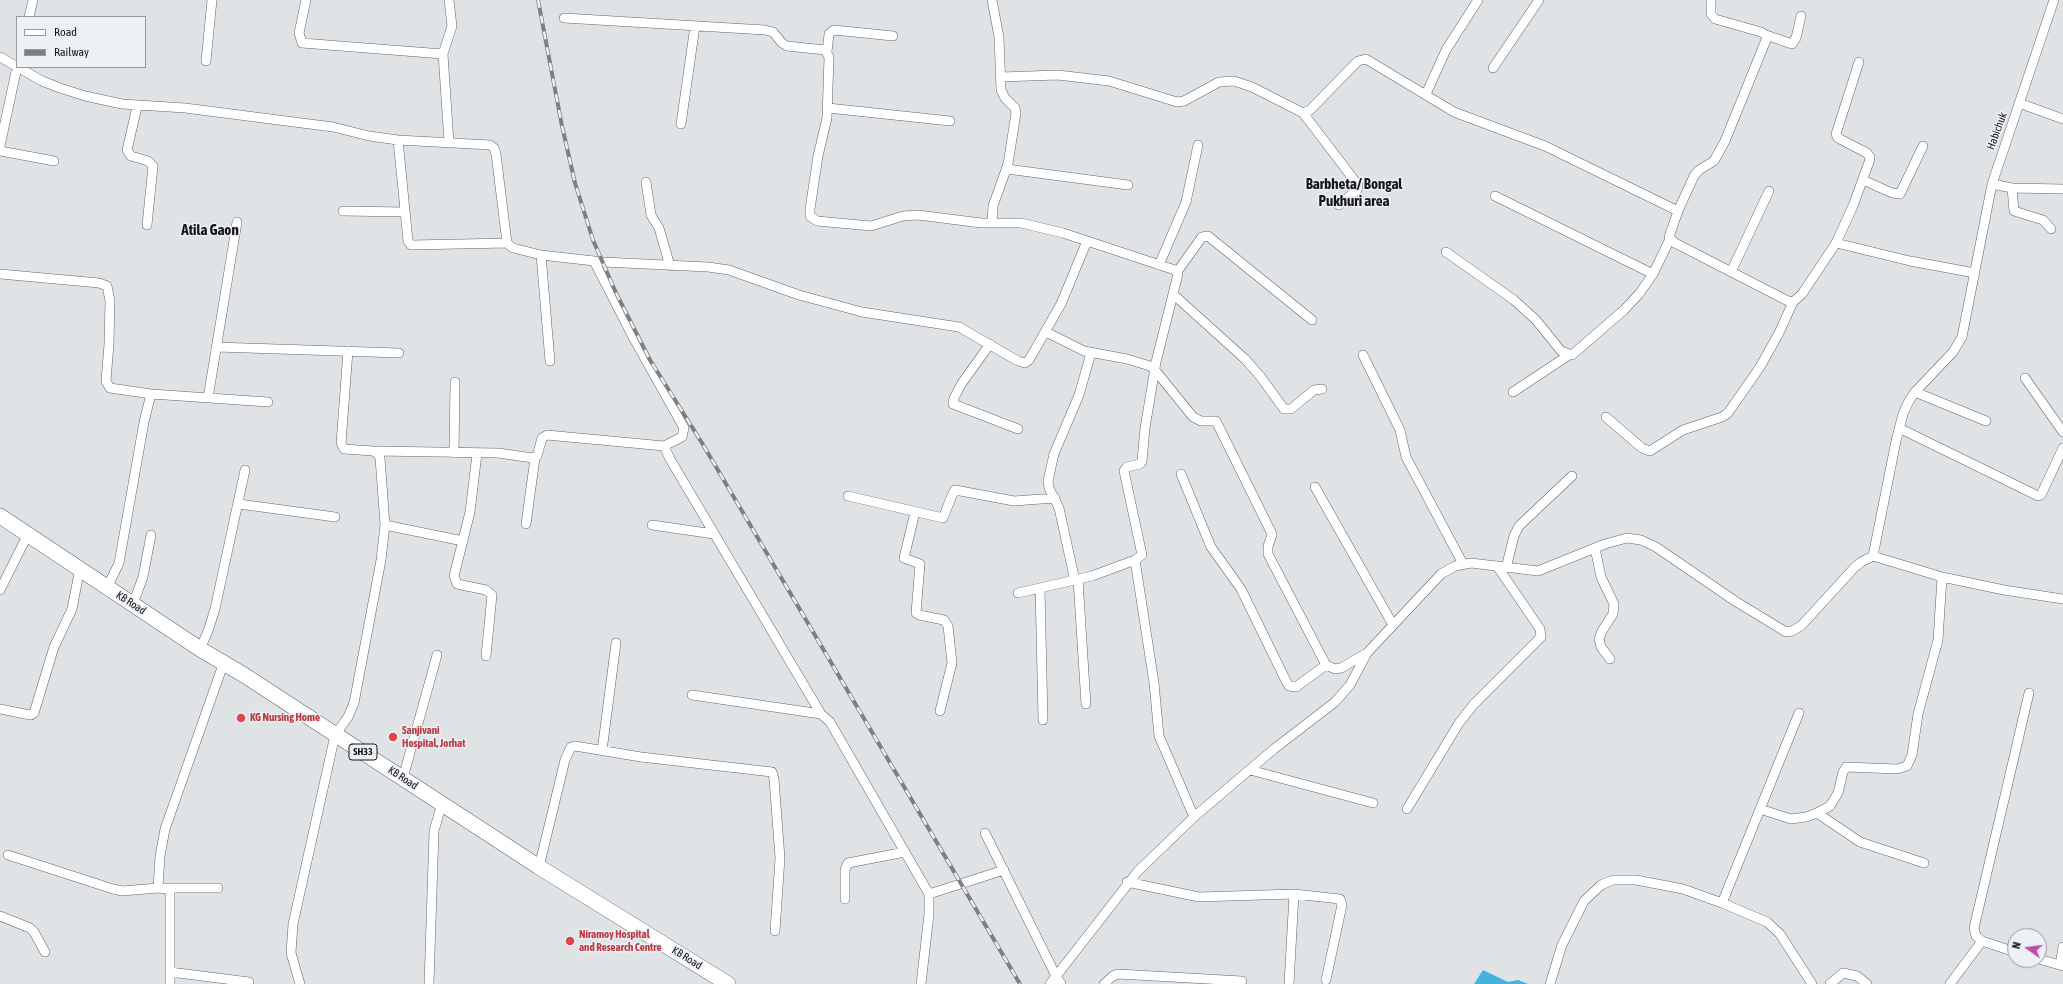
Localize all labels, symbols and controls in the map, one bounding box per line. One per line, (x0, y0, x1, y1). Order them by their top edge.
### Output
legend (16, 16, 146, 68)
text: Road (54, 25, 77, 39)
text: Railway (54, 45, 89, 59)
street label: Habichuk (1984, 111, 2010, 151)
district label: Barbheta/ Bongal Pukhuri area (1306, 175, 1402, 210)
district label: Atila Gaon (181, 221, 239, 239)
street label: KB Road (114, 588, 148, 618)
place label: KG Nursing Home (250, 711, 320, 725)
marker: KG Nursing Home (235, 712, 247, 724)
place label: Sanjivani Hospital, Jorhat (402, 724, 465, 750)
marker: Sanjivani Hospital, Jorhat (387, 731, 399, 743)
road number: SH33 (349, 744, 377, 760)
street label: KB Road (386, 763, 420, 793)
place label: Niramoy Hospital and Research Centre (579, 928, 661, 954)
north arrow (2007, 928, 2047, 968)
marker: Niramoy Hospital and Research Centre (564, 935, 576, 947)
text: N (2010, 941, 2023, 950)
street label: KB Road (669, 944, 705, 972)

